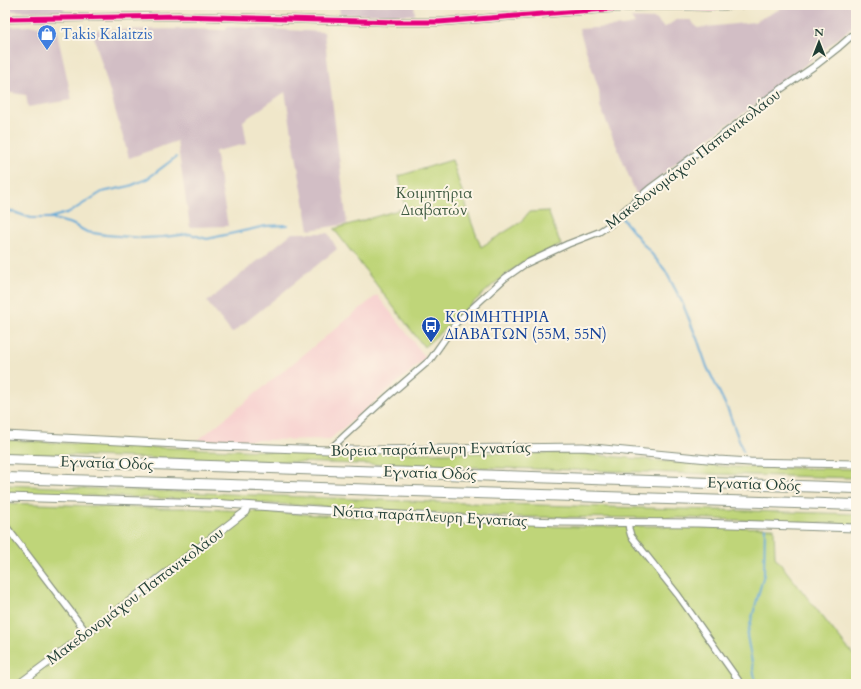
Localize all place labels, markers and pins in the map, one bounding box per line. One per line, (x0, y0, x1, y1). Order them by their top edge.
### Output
shop icon: Takis Kalaitzis (36, 23, 58, 51)
place label: Takis Kalaitzis (61, 24, 153, 44)
place label: ΚΟΙΜΗΤΗΡΙΑ ΔΙΑΒΑΤΩΝ (55Μ, 55Ν) (445, 307, 607, 344)
bus stop icon: ΚΟΙΜΗΤΗΡΙΑ ΔΙΑΒΑΤΩΝ (55Μ, 55Ν) (420, 315, 442, 343)

